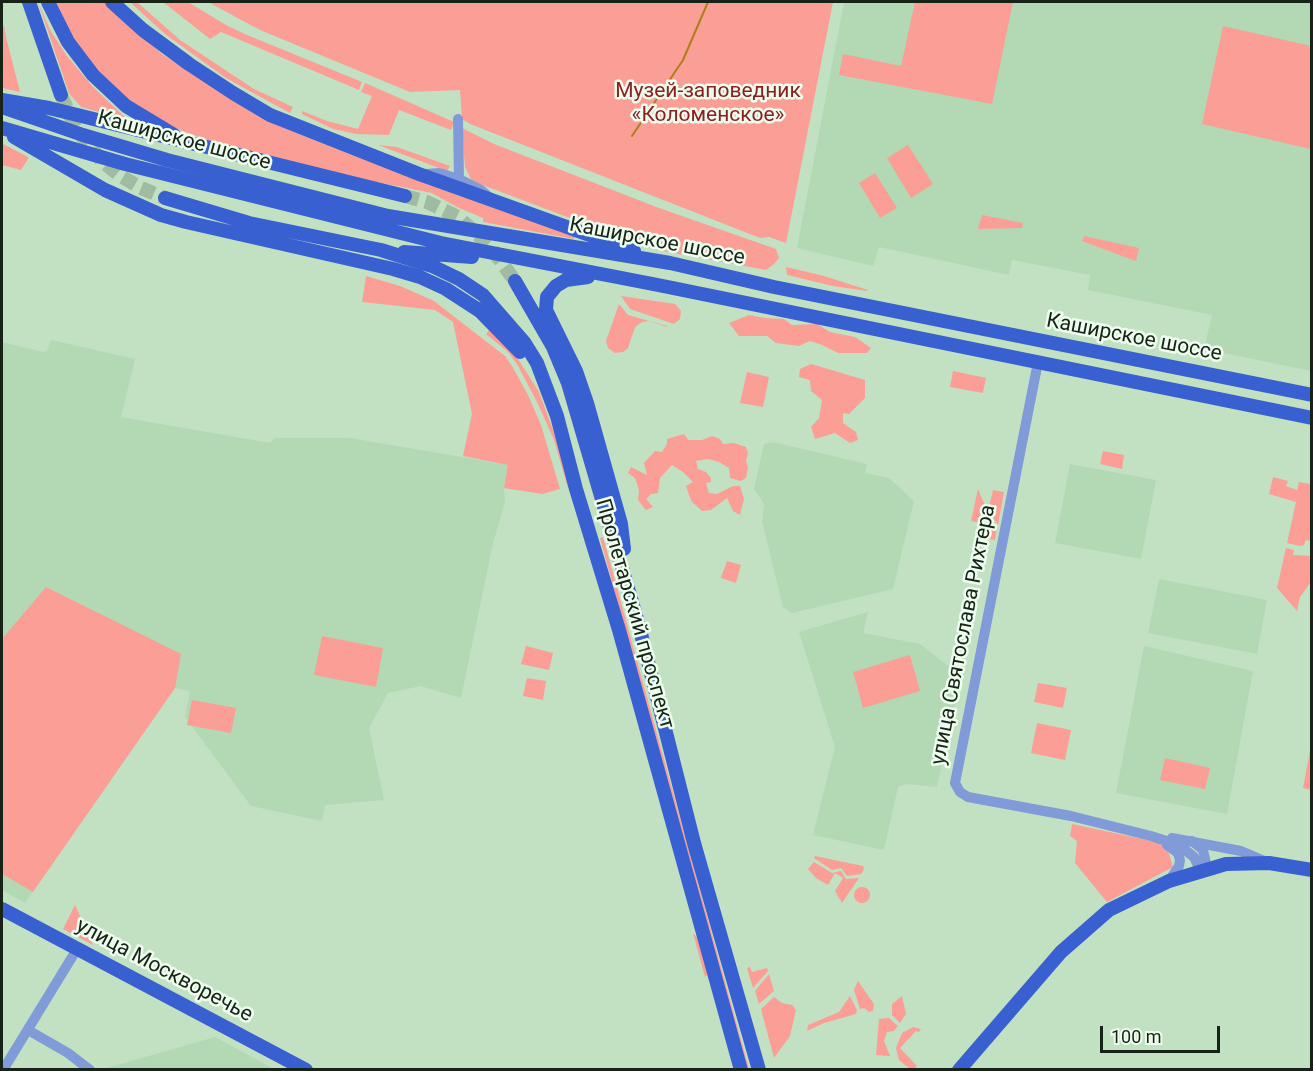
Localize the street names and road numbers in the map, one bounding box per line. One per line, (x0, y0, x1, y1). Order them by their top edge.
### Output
street label: Каширское шоссе (95, 106, 273, 176)
street label: Каширское шоссе (567, 213, 747, 271)
street label: Каширское шоссе (1044, 309, 1224, 367)
street label: Пролетарский проспект (589, 496, 679, 732)
street label: улица Святослава Рихтера (926, 503, 1002, 767)
street label: улица Москворечье (71, 914, 257, 1028)

